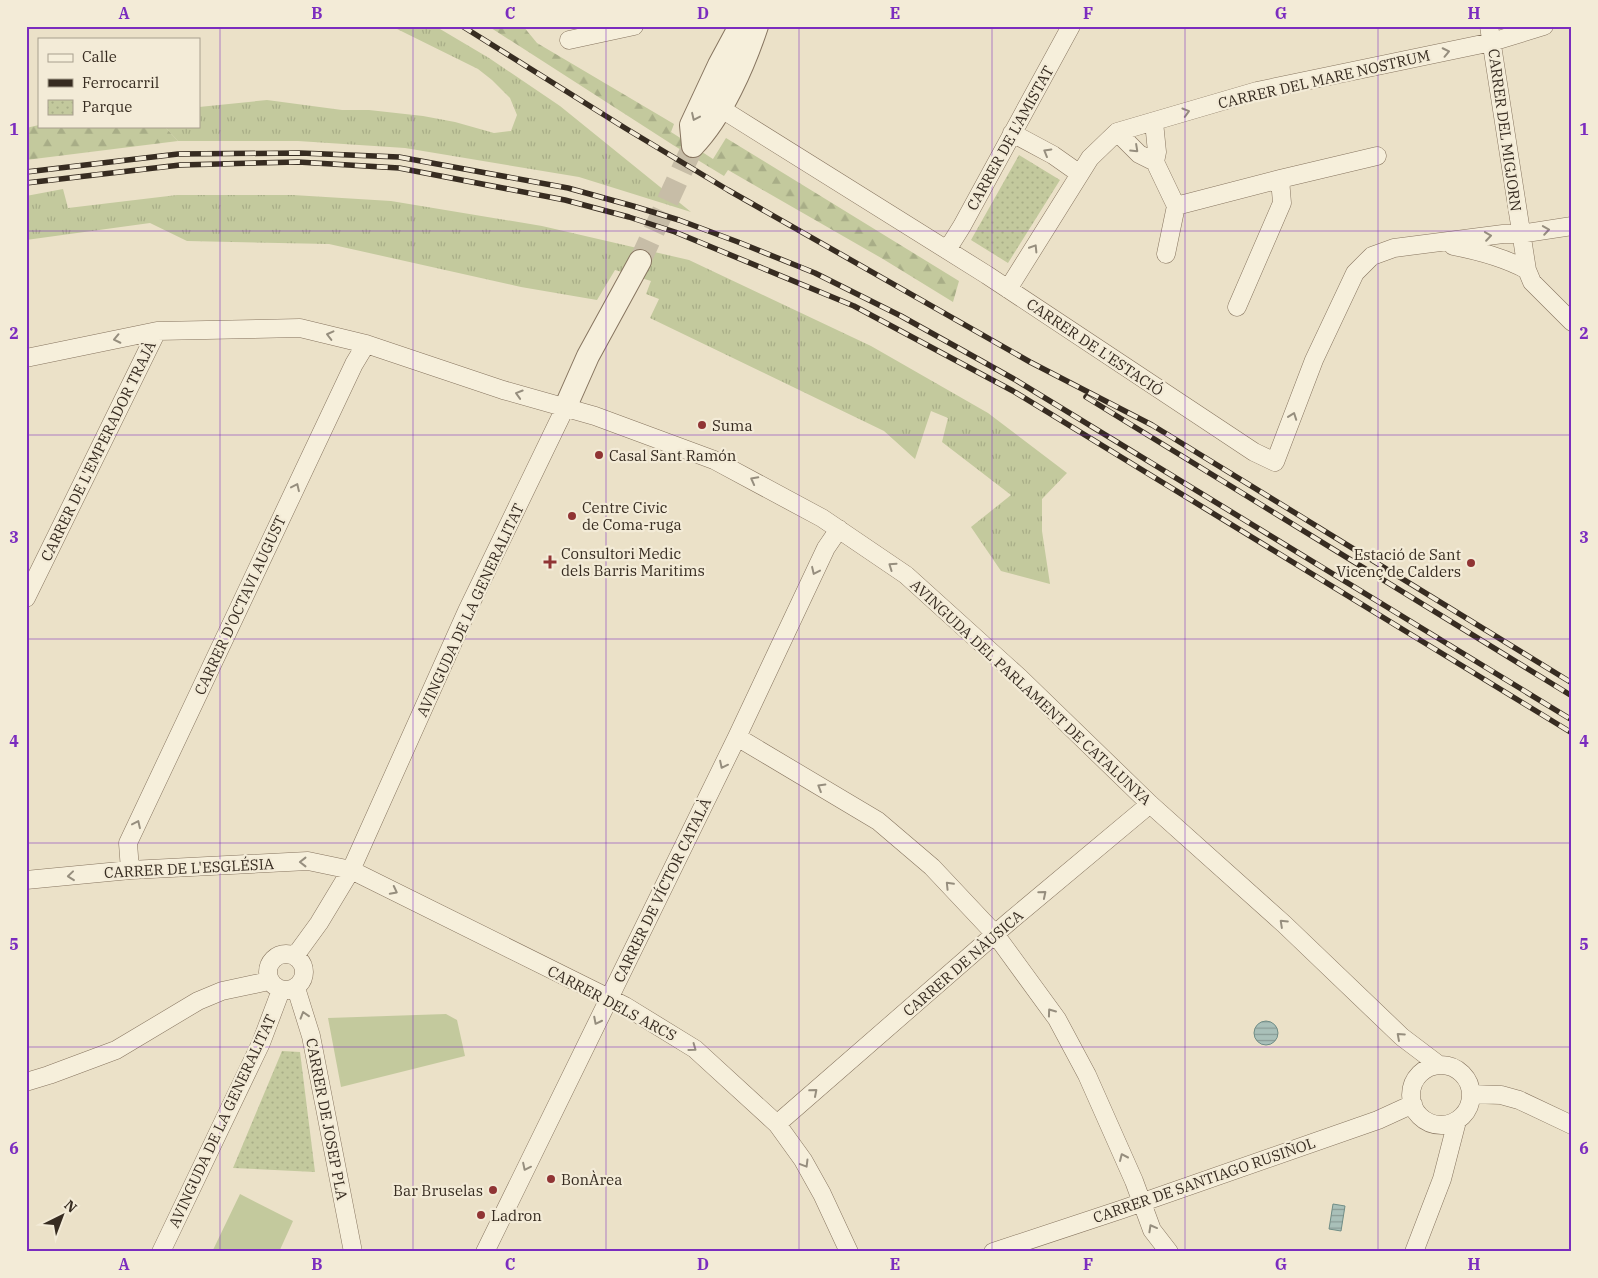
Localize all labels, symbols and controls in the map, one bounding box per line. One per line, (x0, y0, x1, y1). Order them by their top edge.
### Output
text: A (118, 3, 130, 23)
text: B (311, 3, 323, 23)
text: C (505, 3, 515, 23)
text: D (697, 3, 709, 23)
text: E (890, 3, 900, 23)
text: F (1083, 3, 1093, 23)
text: G (1275, 3, 1287, 23)
text: H (1468, 3, 1481, 23)
legend (38, 38, 200, 128)
street label: CARRER DEL MARE NOSTRUM (1216, 45, 1432, 113)
text: Calle (82, 47, 117, 66)
one-way arrow (1442, 47, 1451, 58)
street label: CARRER DEL MIGJORN (1484, 47, 1526, 213)
street label: CARRER DE L'AMISTAT (962, 62, 1058, 214)
text: Ferrocarril (82, 73, 159, 92)
text: Parque (82, 97, 132, 116)
one-way arrow (1181, 108, 1189, 118)
one-way arrow (691, 112, 702, 121)
text: 1 (9, 119, 19, 139)
text: 1 (1579, 119, 1589, 139)
one-way arrow (1129, 144, 1138, 153)
one-way arrow (1043, 148, 1052, 158)
one-way arrow (1542, 226, 1550, 236)
one-way arrow (1484, 232, 1493, 242)
one-way arrow (1028, 245, 1038, 254)
street label: CARRER DE L'ESTACIÓ (1023, 294, 1167, 400)
text: 2 (9, 323, 19, 343)
text: 2 (1579, 323, 1589, 343)
one-way arrow (326, 330, 335, 341)
one-way arrow (113, 333, 122, 344)
street label: CARRER DE L'EMPERADOR TRAJÀ (36, 337, 160, 564)
one-way arrow (515, 390, 523, 400)
one-way arrow (1287, 413, 1297, 421)
place label: Suma (712, 416, 753, 435)
marker: Suma (696, 419, 708, 431)
place label: Casal Sant Ramón (609, 446, 737, 465)
marker: Casal Sant Ramón (593, 449, 605, 461)
one-way arrow (750, 477, 759, 487)
one-way arrow (290, 483, 301, 492)
place label: Centre Civic de Coma-ruga (582, 498, 682, 534)
street label: AVINGUDA DE LA GENERALITAT (412, 500, 528, 720)
marker: Centre Civic de Coma-ruga (566, 510, 578, 522)
street label: CARRER D'OCTAVI AUGUST (190, 512, 290, 698)
text: 3 (9, 527, 19, 547)
text: 3 (1579, 527, 1589, 547)
place label: Consultori Medic dels Barris Maritims (561, 544, 705, 580)
place label: Estació de Sant Vicenç de Calders (1336, 545, 1461, 581)
marker: Consultori Medic dels Barris Maritims (543, 555, 557, 569)
marker: Estació de Sant Vicenç de Calders (1465, 557, 1477, 569)
one-way arrow (888, 563, 898, 572)
one-way arrow (811, 566, 821, 575)
street label: AVINGUDA DEL PARLAMENT DE CATALUNYA (906, 575, 1156, 809)
text: 4 (9, 731, 19, 751)
text: 4 (1579, 731, 1589, 751)
one-way arrow (719, 760, 729, 769)
one-way arrow (818, 783, 827, 793)
street label: CARRER DE VÍCTOR CATALÀ (609, 794, 715, 986)
one-way arrow (131, 820, 141, 829)
street label: CARRER DE L'ESGLÉSIA (103, 854, 275, 882)
one-way arrow (298, 857, 306, 867)
one-way arrow (66, 870, 74, 881)
one-way arrow (946, 882, 955, 891)
one-way arrow (389, 885, 398, 895)
one-way arrow (1037, 890, 1046, 899)
street label: CARRER DE NÀUSICA (899, 905, 1028, 1020)
one-way arrow (1280, 920, 1289, 929)
text: 5 (9, 934, 19, 954)
text: 5 (1579, 934, 1589, 954)
street label: CARRER DELS ARCS (544, 961, 680, 1045)
one-way arrow (1048, 1008, 1057, 1017)
street label: AVINGUDA DE LA GENERALITAT (164, 1011, 280, 1231)
one-way arrow (300, 1012, 310, 1020)
one-way arrow (593, 1016, 603, 1025)
one-way arrow (1397, 1032, 1406, 1041)
street label: CARRER DE JOSEP PLA (302, 1036, 352, 1202)
one-way arrow (687, 1042, 697, 1051)
one-way arrow (808, 1089, 817, 1098)
street label: CARRER DE SANTIAGO RUSIÑOL (1090, 1133, 1318, 1227)
text: 6 (9, 1138, 19, 1158)
text: 6 (1579, 1138, 1589, 1158)
one-way arrow (1119, 1153, 1130, 1162)
one-way arrow (799, 1158, 809, 1167)
one-way arrow (522, 1162, 532, 1171)
place label: BonÀrea (561, 1170, 622, 1189)
marker: BonÀrea (545, 1173, 557, 1185)
place label: Bar Bruselas (393, 1181, 483, 1200)
marker: Bar Bruselas (487, 1184, 499, 1196)
north arrow (38, 1190, 88, 1240)
text: N (61, 1196, 81, 1217)
place label: Ladron (491, 1206, 542, 1225)
marker: Ladron (475, 1209, 487, 1221)
one-way arrow (1149, 1225, 1159, 1234)
text: A (118, 1254, 130, 1274)
text: B (311, 1254, 323, 1274)
text: C (505, 1254, 515, 1274)
text: D (697, 1254, 709, 1274)
text: E (890, 1254, 900, 1274)
text: F (1083, 1254, 1093, 1274)
text: G (1275, 1254, 1287, 1274)
text: H (1468, 1254, 1481, 1274)

